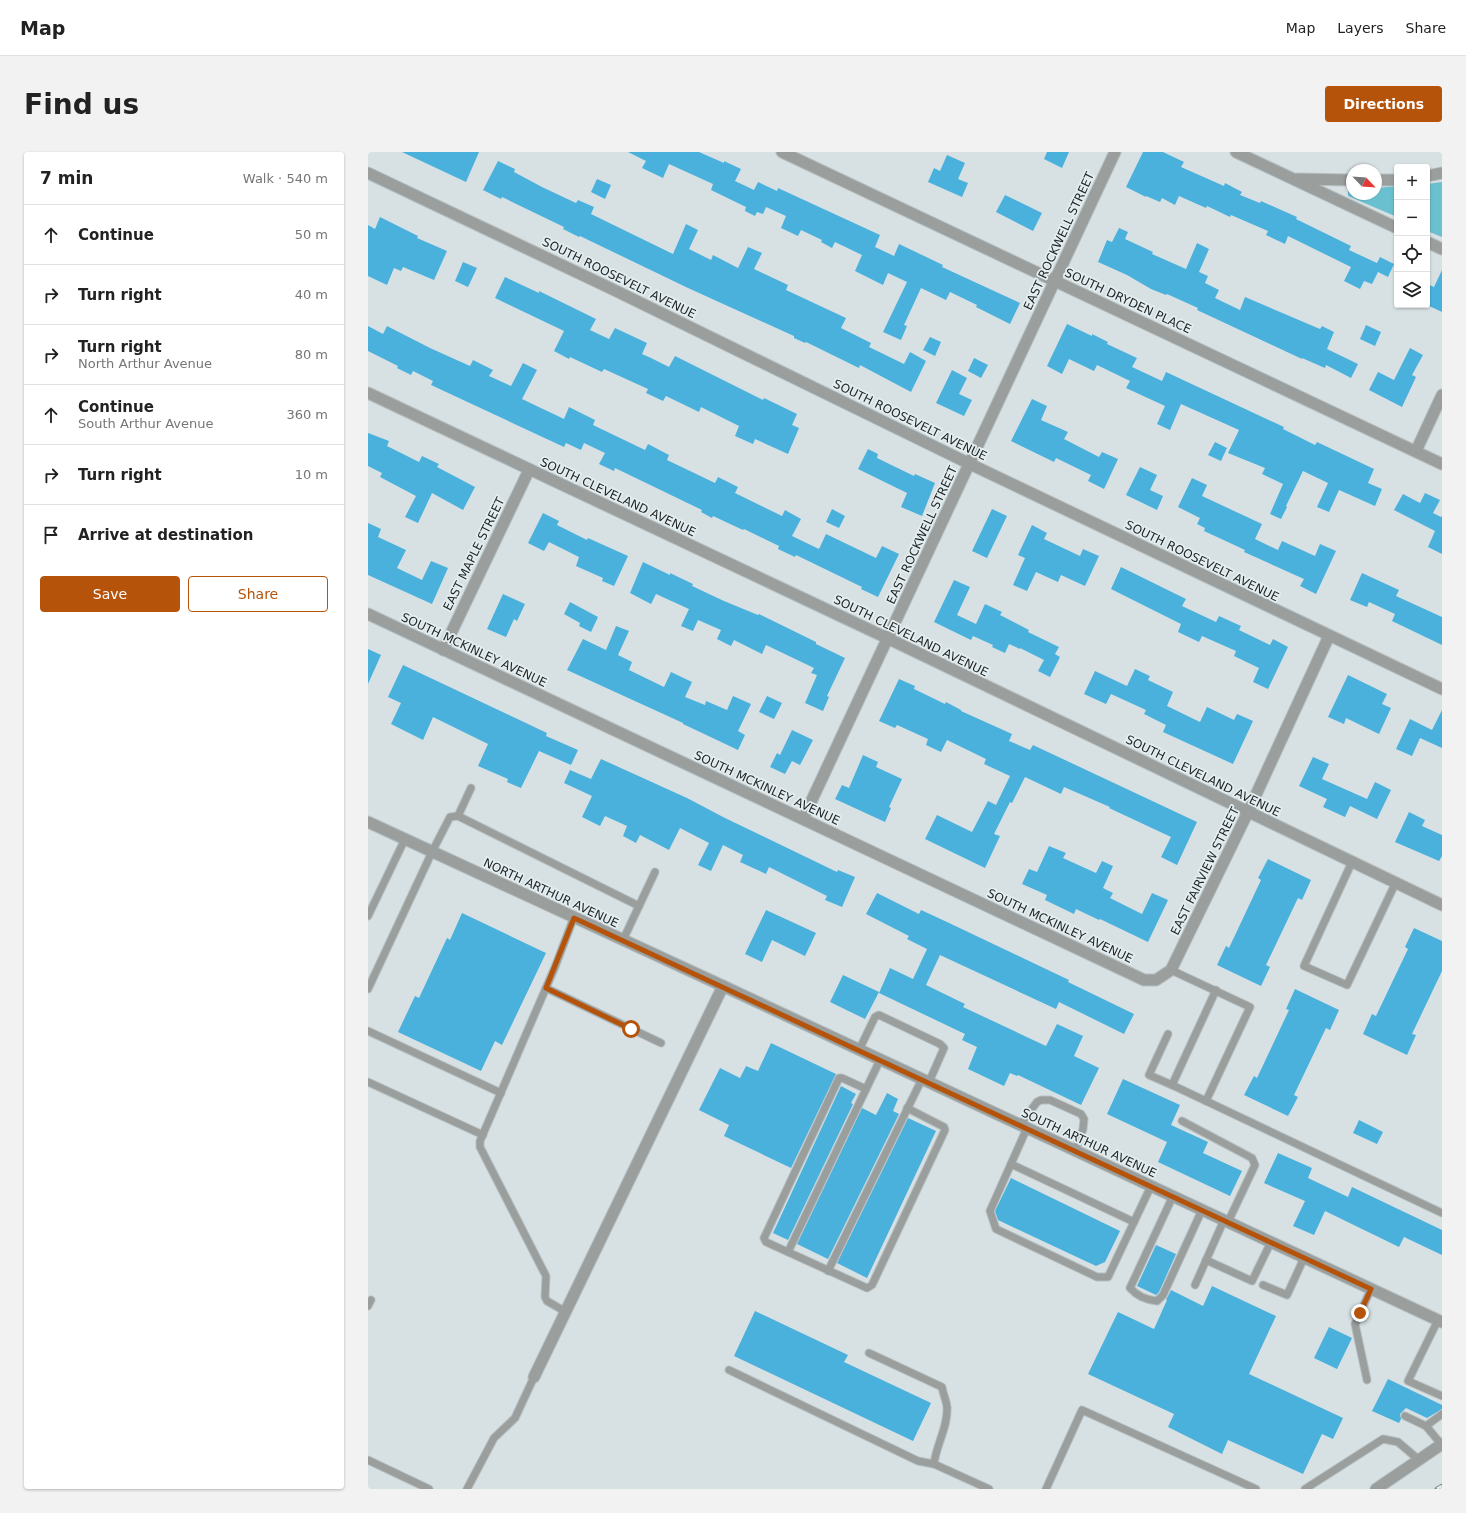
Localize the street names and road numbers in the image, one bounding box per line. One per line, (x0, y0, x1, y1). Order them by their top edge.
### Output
street label: EAST ROCKWELL STREET (1021, 169, 1097, 312)
street label: SOUTH ROOSEVELT AVENUE (540, 235, 698, 321)
street label: SOUTH DRYDEN PLACE (1063, 266, 1193, 336)
street label: SOUTH ROOSEVELT AVENUE (831, 377, 989, 463)
street label: SOUTH CLEVELAND AVENUE (538, 455, 698, 539)
street label: EAST ROCKWELL STREET (884, 463, 960, 606)
street label: EAST MAPLE STREET (440, 495, 508, 613)
street label: SOUTH ROOSEVELT AVENUE (1123, 518, 1281, 604)
street label: SOUTH CLEVELAND AVENUE (831, 592, 991, 680)
street label: SOUTH MCKINLEY AVENUE (399, 610, 549, 690)
street label: SOUTH CLEVELAND AVENUE (1123, 732, 1283, 820)
street label: SOUTH MCKINLEY AVENUE (692, 748, 842, 828)
street label: EAST FAIRVIEW STREET (1168, 804, 1242, 937)
street label: NORTH ARTHUR AVENUE (481, 855, 621, 931)
street label: SOUTH MCKINLEY AVENUE (985, 886, 1135, 966)
street label: SOUTH ARTHUR AVENUE (1019, 1105, 1159, 1181)

